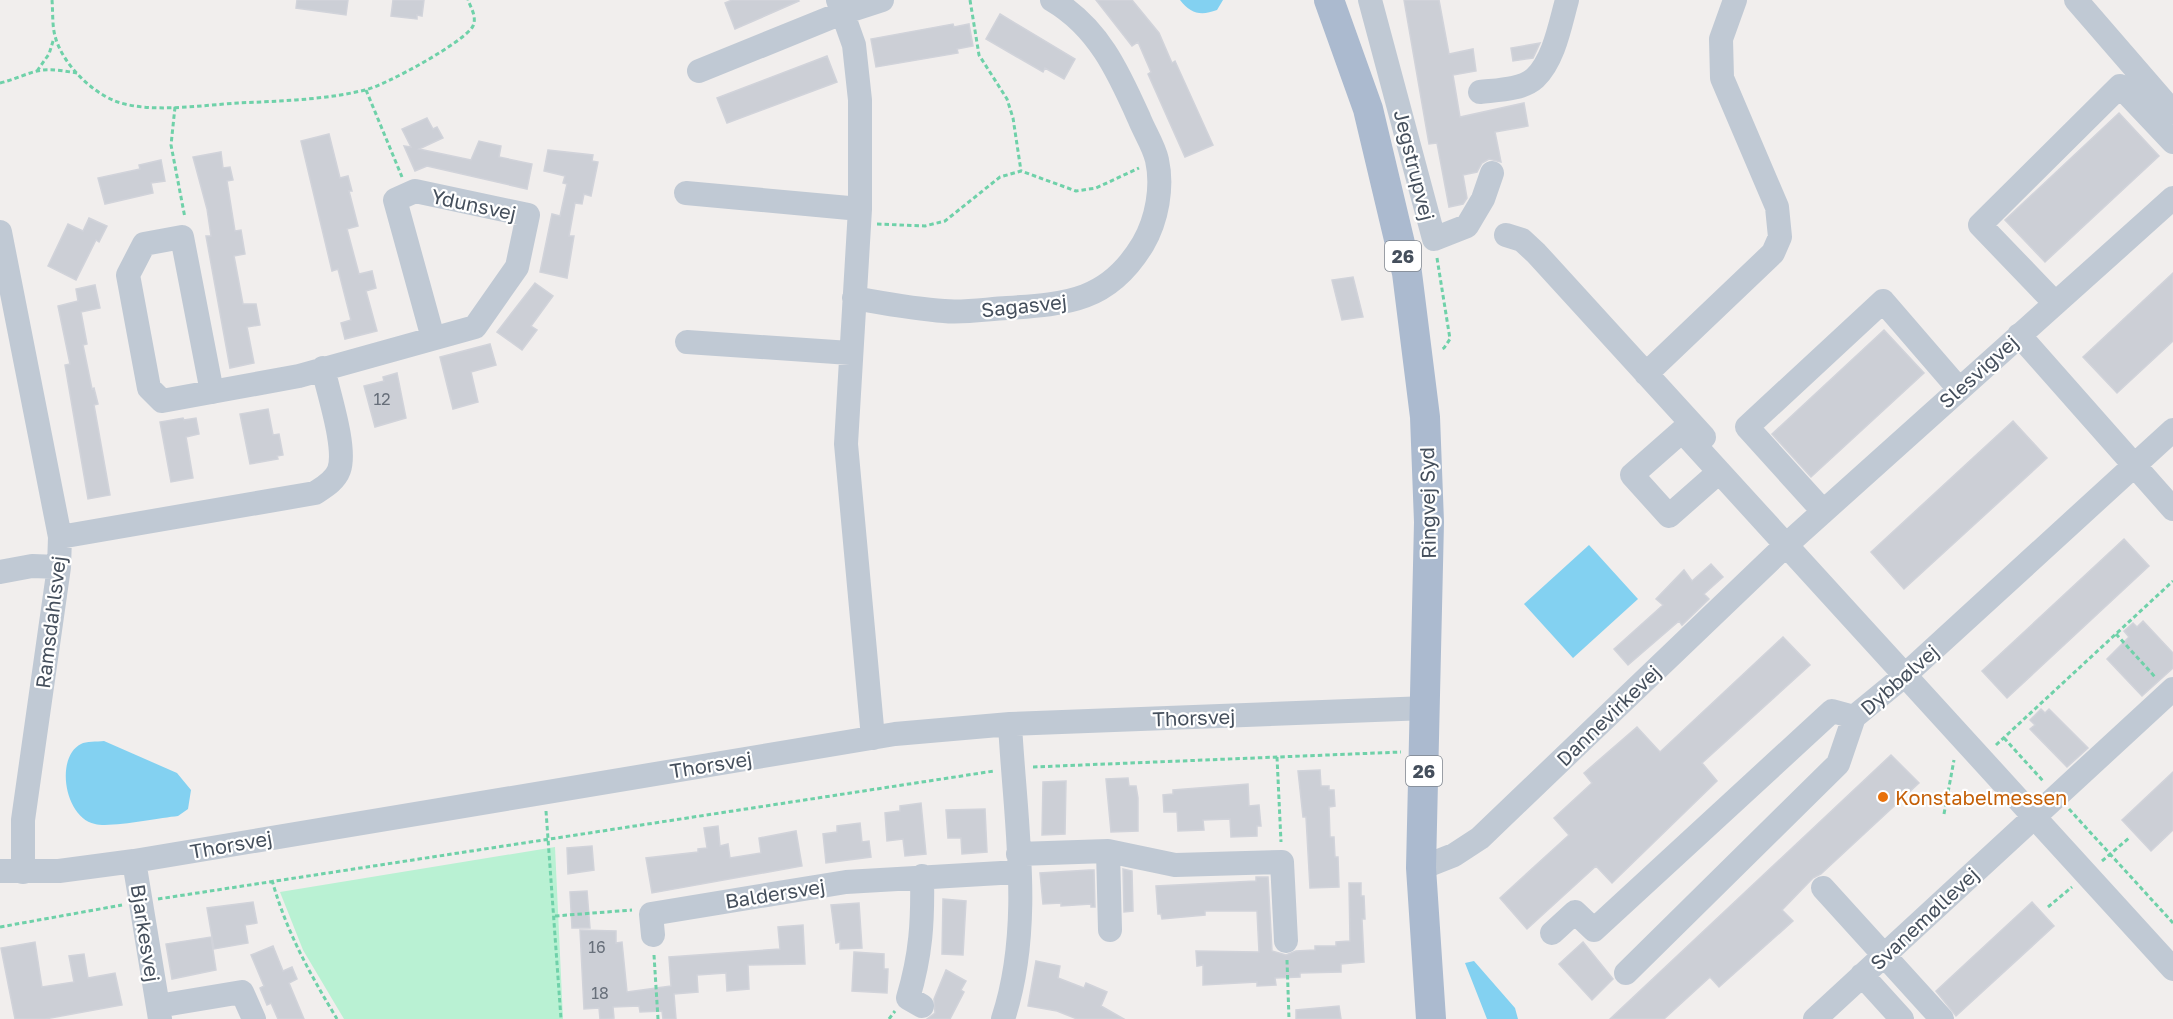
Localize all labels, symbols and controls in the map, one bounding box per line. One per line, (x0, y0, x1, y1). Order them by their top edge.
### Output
street label: Jegstrupvej (1390, 107, 1440, 223)
street label: Ydunsvej (429, 183, 519, 225)
road number: 26 (1385, 241, 1421, 271)
street label: Sagasvej (980, 289, 1068, 321)
street label: Slesvigvej (1934, 329, 2022, 413)
house number: 12 (373, 389, 391, 409)
street label: Ringvej Syd (1414, 447, 1440, 559)
street label: Ramsdahlsvej (30, 554, 70, 690)
street label: Dybbølvej (1855, 639, 1943, 719)
street label: Dannevirkevej (1551, 659, 1665, 771)
street label: Thorsvej (1152, 704, 1236, 730)
street label: Thorsvej (668, 746, 754, 782)
road number: 26 (1406, 756, 1442, 786)
place label: Konstabelmessen (1895, 785, 2067, 809)
marker: Konstabelmessen (1876, 790, 1890, 804)
street label: Thorsvej (188, 825, 274, 863)
street label: Svanemøllevej (1865, 862, 1983, 974)
street label: Baldersvej (723, 873, 827, 913)
street label: Bjarkesvej (126, 882, 166, 984)
house number: 16 (588, 937, 606, 957)
house number: 18 (591, 983, 609, 1003)

